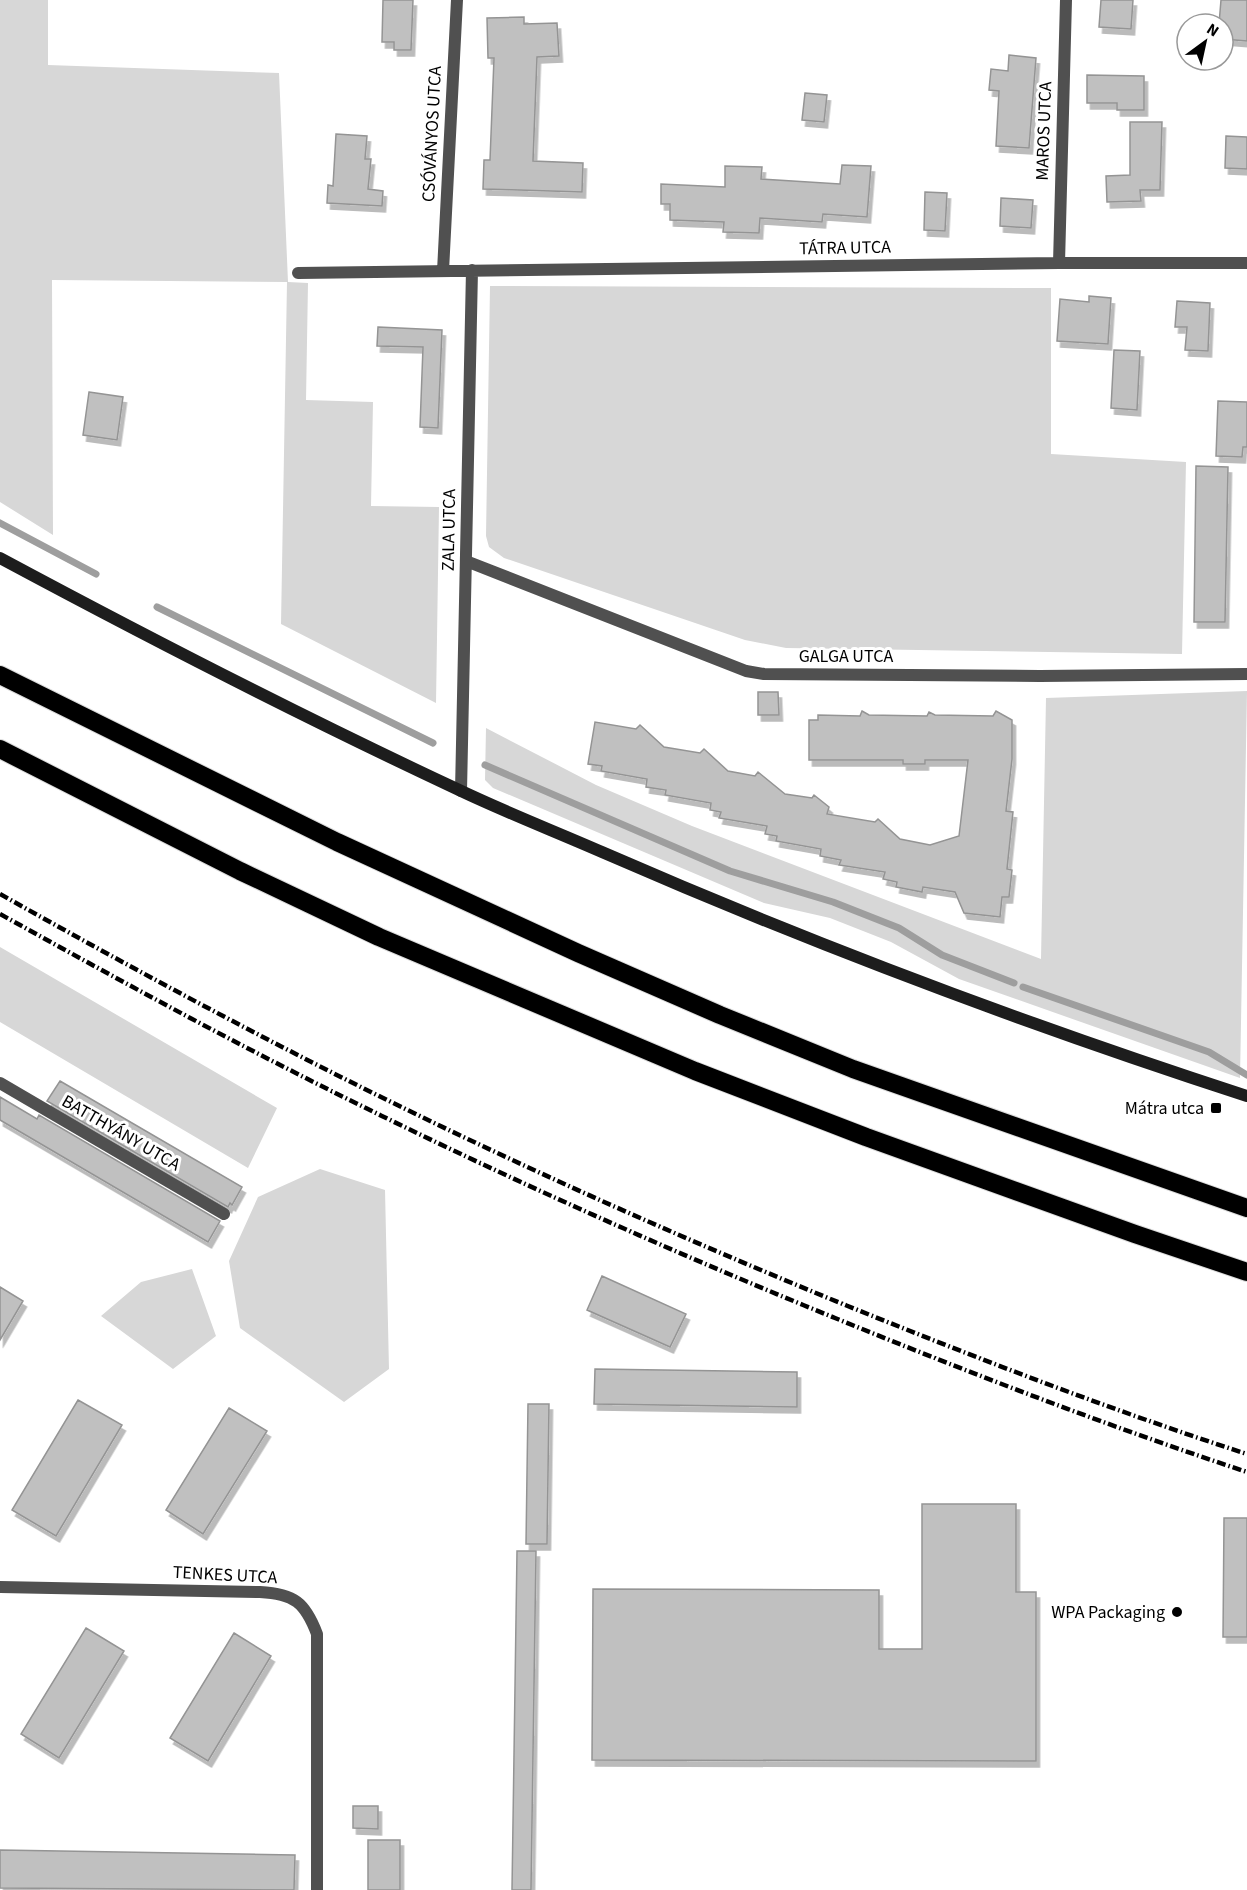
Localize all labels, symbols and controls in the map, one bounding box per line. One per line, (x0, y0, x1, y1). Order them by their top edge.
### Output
north arrow (1175, 12, 1235, 72)
text: N (1202, 18, 1223, 42)
street label: CSÓVÁNYOS UTCA (416, 65, 448, 203)
street label: MAROS UTCA (1030, 81, 1058, 181)
street label: TÁTRA UTCA (799, 235, 891, 261)
street label: ZALA UTCA (436, 488, 462, 571)
street label: GALGA UTCA (799, 644, 893, 669)
street label: BATTHYÁNY UTCA (57, 1089, 185, 1177)
place label: Mátra utca (1125, 1096, 1204, 1121)
marker: Mátra utca (1209, 1101, 1223, 1115)
street label: TENKES UTCA (172, 1560, 278, 1590)
place label: WPA Packaging (1051, 1600, 1165, 1625)
marker: WPA Packaging (1170, 1605, 1184, 1619)

